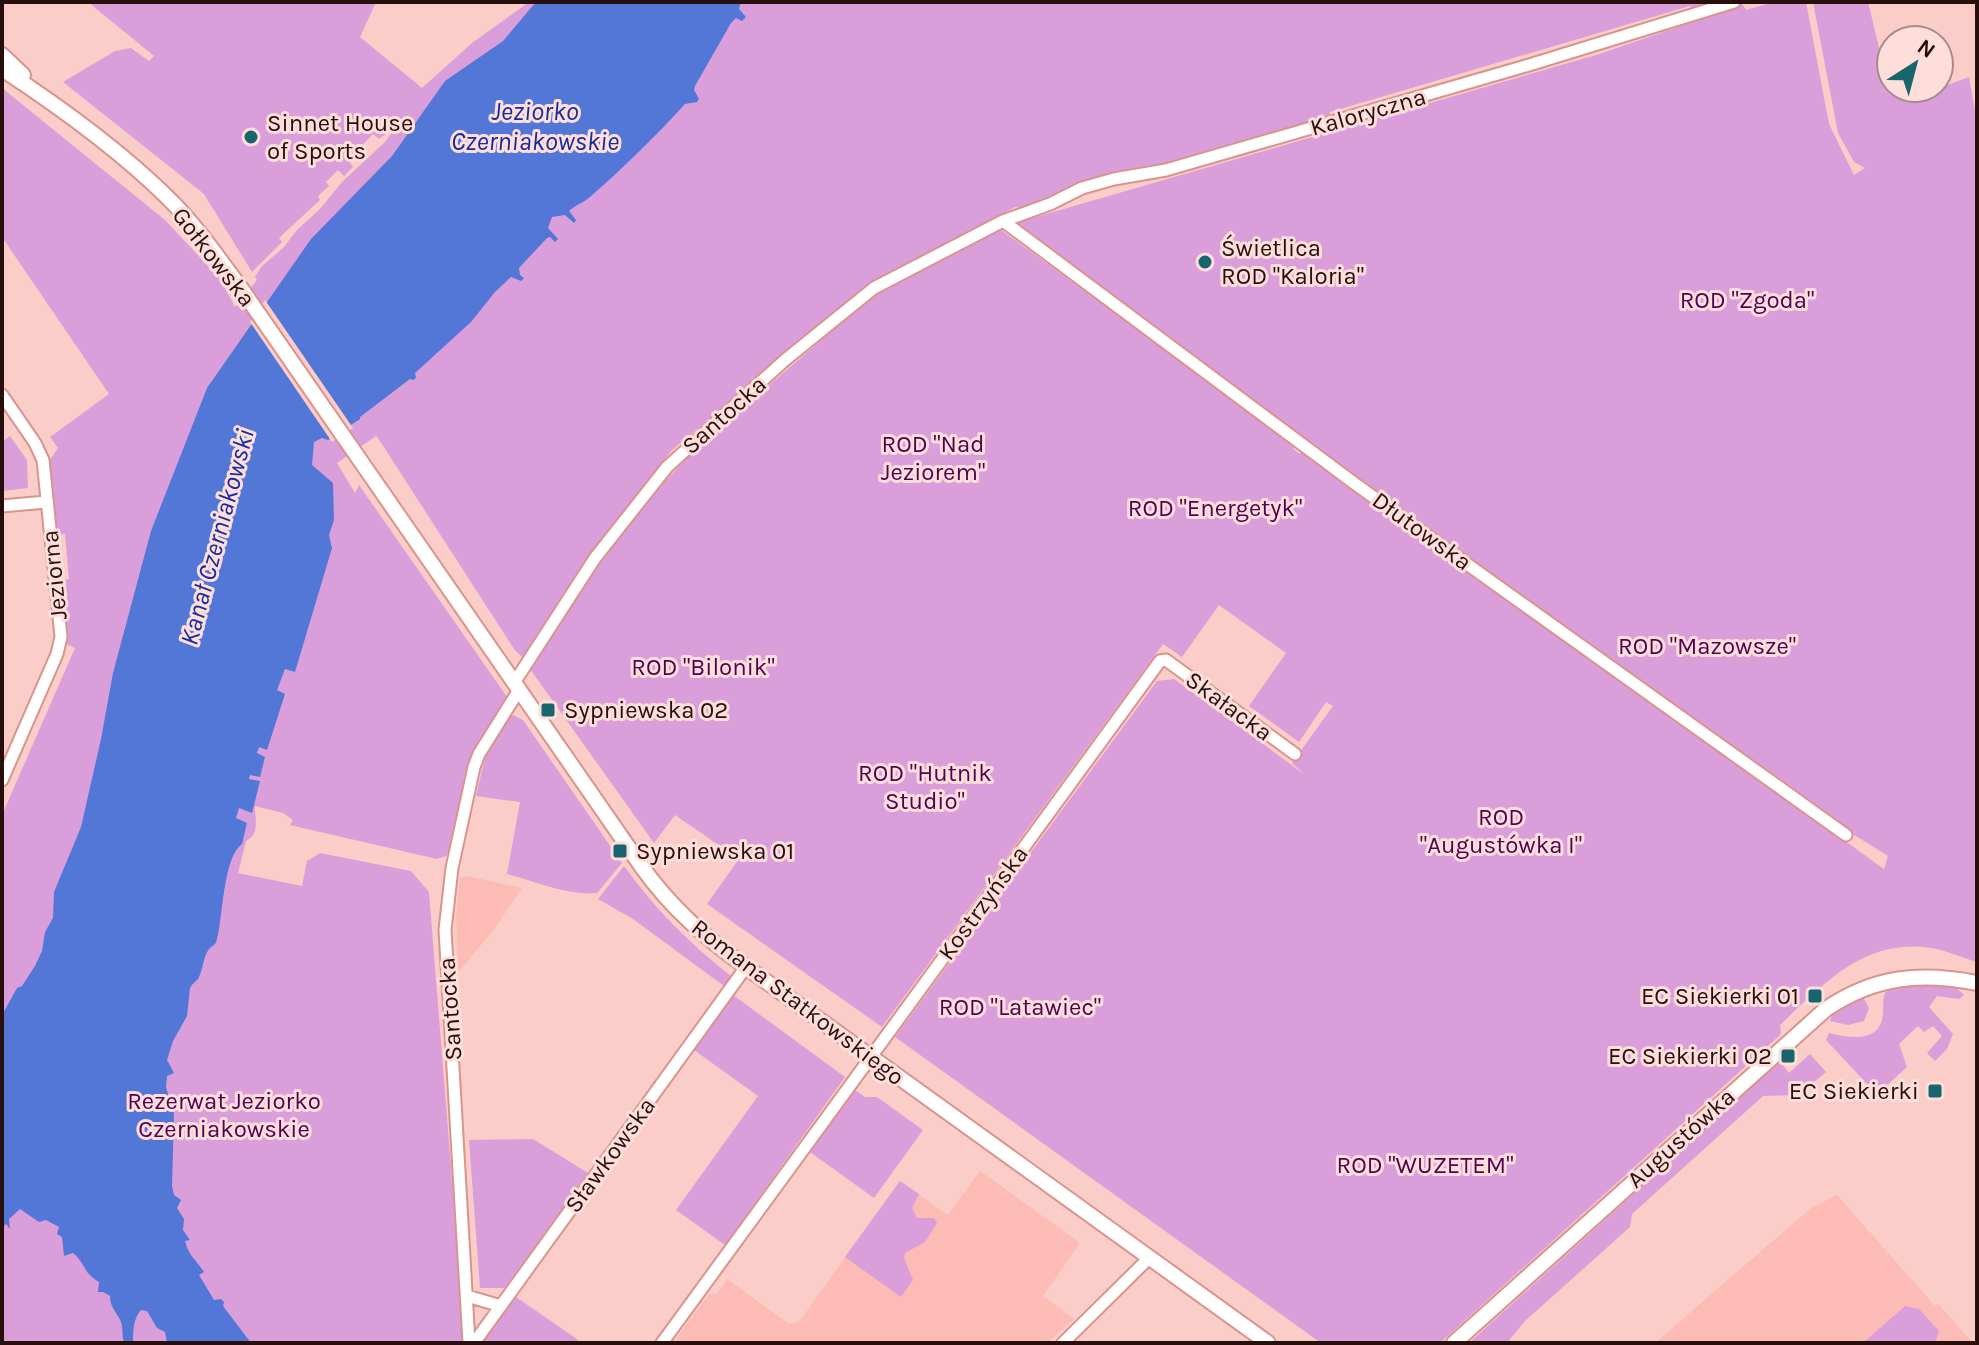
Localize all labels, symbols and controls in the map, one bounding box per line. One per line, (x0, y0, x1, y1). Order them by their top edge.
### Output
north arrow (1875, 24, 1955, 104)
text: N (1912, 33, 1940, 64)
street label: Kaloryczna (1307, 82, 1429, 142)
water label: Jeziorko Czerniakowskie (451, 96, 619, 157)
place label: Sinnet House of Sports (267, 109, 413, 165)
marker: Sinnet House of Sports (242, 128, 260, 146)
street label: Gołkowska (166, 202, 262, 312)
place label: Świetlica ROD "Kaloria" (1221, 234, 1364, 290)
marker: Świetlica ROD "Kaloria" (1196, 253, 1214, 271)
park label: ROD "Zgoda" (1680, 286, 1814, 314)
street label: Santocka (676, 370, 772, 460)
water label: Kanał Czerniakowski (173, 425, 261, 649)
park label: ROD "Nad Jeziorem" (881, 430, 985, 486)
street label: Dłutowska (1367, 486, 1477, 576)
park label: ROD "Energetyk" (1128, 494, 1302, 522)
street label: Jeziorna (35, 529, 73, 621)
park label: ROD "Mazowsze" (1618, 632, 1796, 660)
park label: ROD "Bilonik" (631, 653, 775, 681)
street label: Skałacka (1180, 665, 1278, 747)
place label: Sypniewska 02 (564, 696, 728, 724)
marker: Sypniewska 02 (539, 701, 557, 719)
park label: ROD "Hutnik Studio" (858, 759, 992, 815)
park label: ROD "Augustówka I" (1420, 803, 1582, 859)
place label: Sypniewska 01 (636, 837, 794, 865)
street label: Kostrzyńska (932, 840, 1034, 966)
marker: Sypniewska 01 (611, 842, 629, 860)
street label: Romana Statkowskiego (686, 913, 910, 1091)
street label: Santocka (432, 956, 468, 1062)
place label: EC Siekierki 01 (1641, 982, 1799, 1010)
marker: EC Siekierki 01 (1806, 987, 1824, 1005)
park label: ROD "Latawiec" (939, 993, 1101, 1021)
place label: EC Siekierki 02 (1608, 1042, 1772, 1070)
marker: EC Siekierki 02 (1779, 1047, 1797, 1065)
place label: EC Siekierki (1789, 1077, 1919, 1105)
street label: Augustówka (1621, 1082, 1741, 1194)
marker: EC Siekierki (1926, 1082, 1944, 1100)
park label: Rezerwat Jeziorko Czerniakowskie (127, 1087, 321, 1143)
street label: Sławkowska (559, 1092, 661, 1218)
park label: ROD "WUZETEM" (1337, 1151, 1514, 1179)

